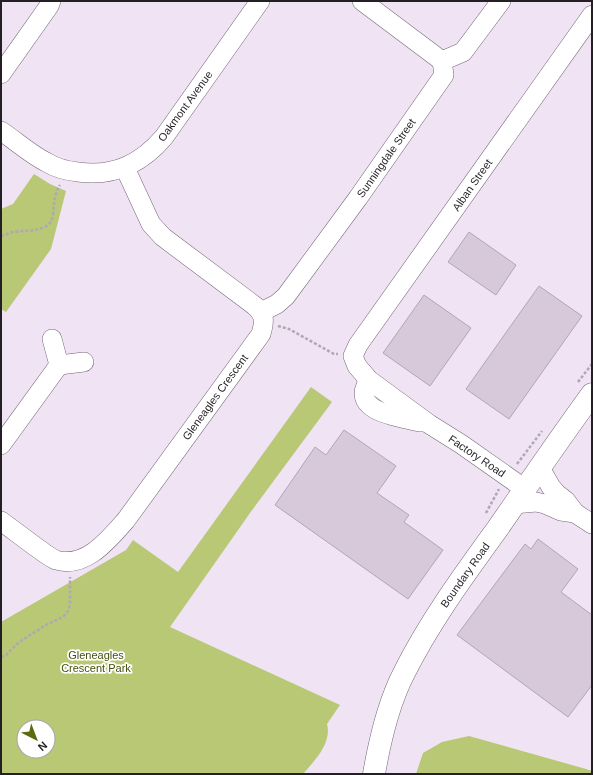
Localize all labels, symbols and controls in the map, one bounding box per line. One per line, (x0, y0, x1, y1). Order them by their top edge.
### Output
street label: Oakmont Avenue (155, 68, 215, 144)
street label: Sunningdale Street (354, 116, 418, 200)
street label: Alban Street (450, 157, 494, 213)
street label: Gleneagles Crescent (180, 352, 250, 442)
street label: Factory Road (446, 433, 508, 479)
street label: Boundary Road (438, 540, 492, 610)
park label: Gleneagles Crescent Park (61, 649, 131, 674)
north arrow (16, 719, 56, 759)
text: N (36, 739, 50, 754)

